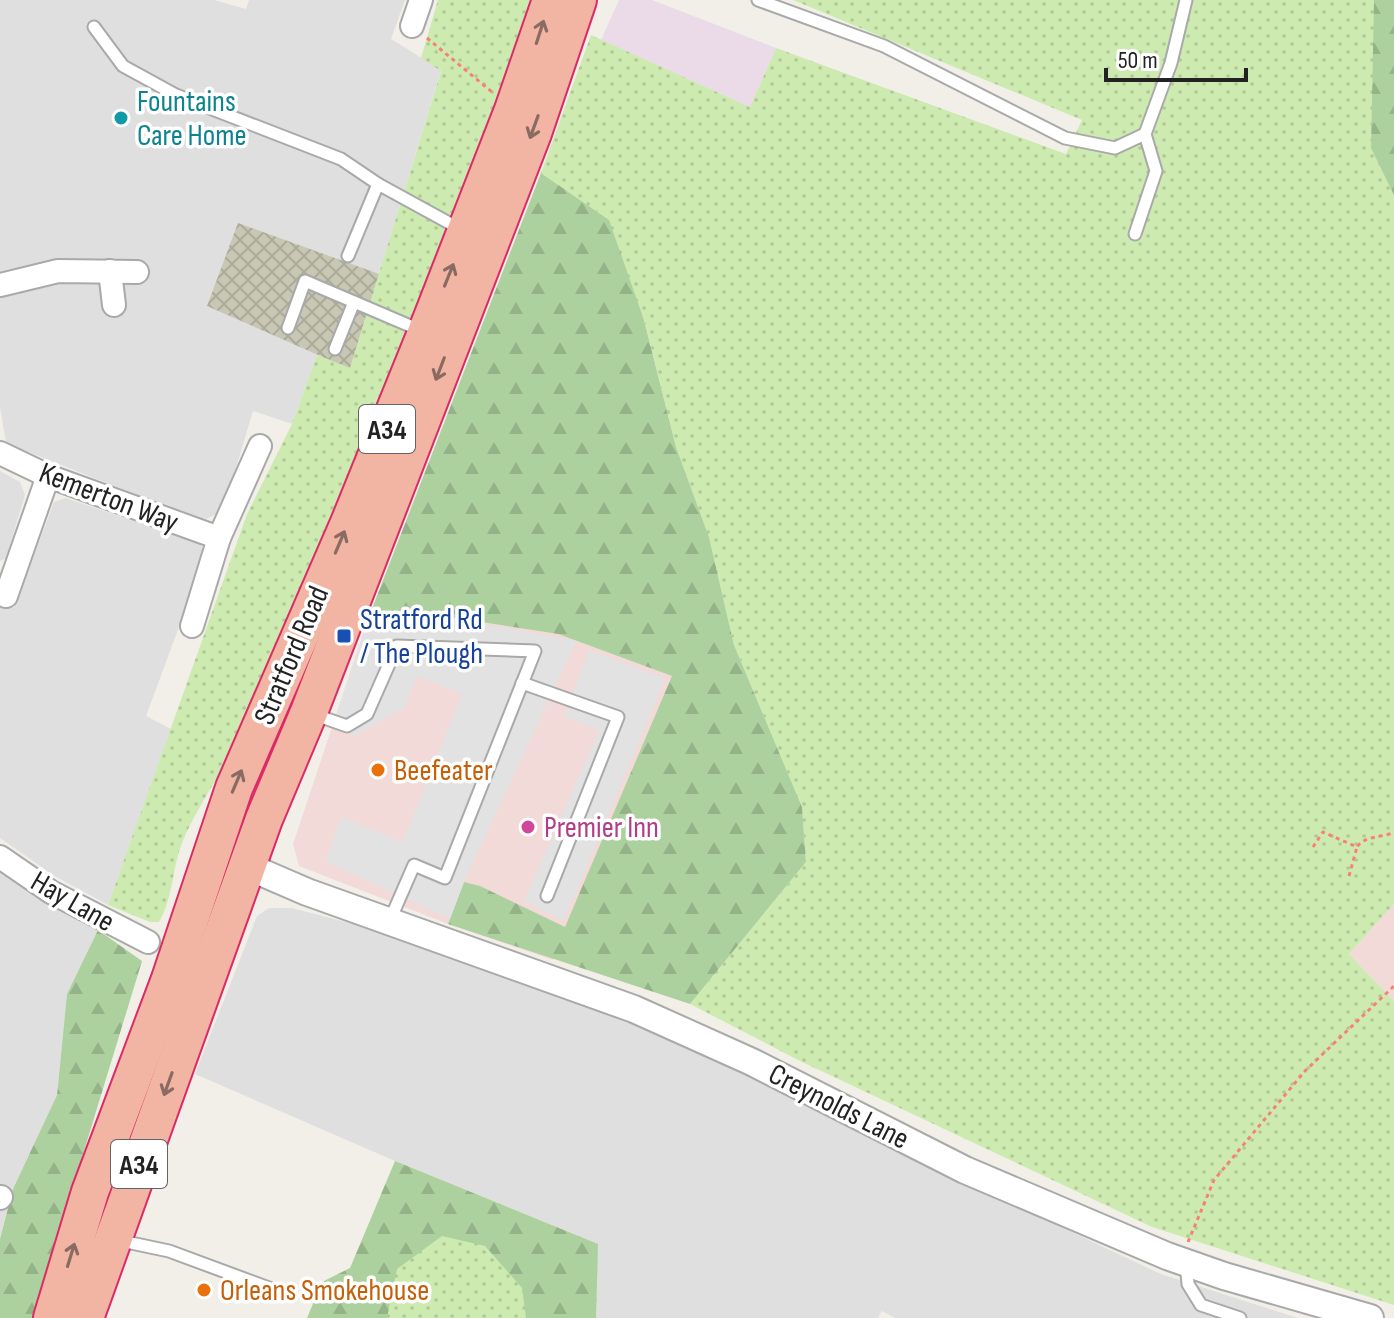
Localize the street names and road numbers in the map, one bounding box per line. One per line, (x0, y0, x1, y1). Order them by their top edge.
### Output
road number: A34 (359, 405, 415, 453)
street label: Kemerton Way (34, 455, 184, 541)
street label: Stratford Road (247, 581, 337, 730)
street label: Hay Lane (24, 864, 121, 940)
street label: Creynolds Lane (762, 1056, 915, 1158)
road number: A34 (111, 1140, 167, 1188)

